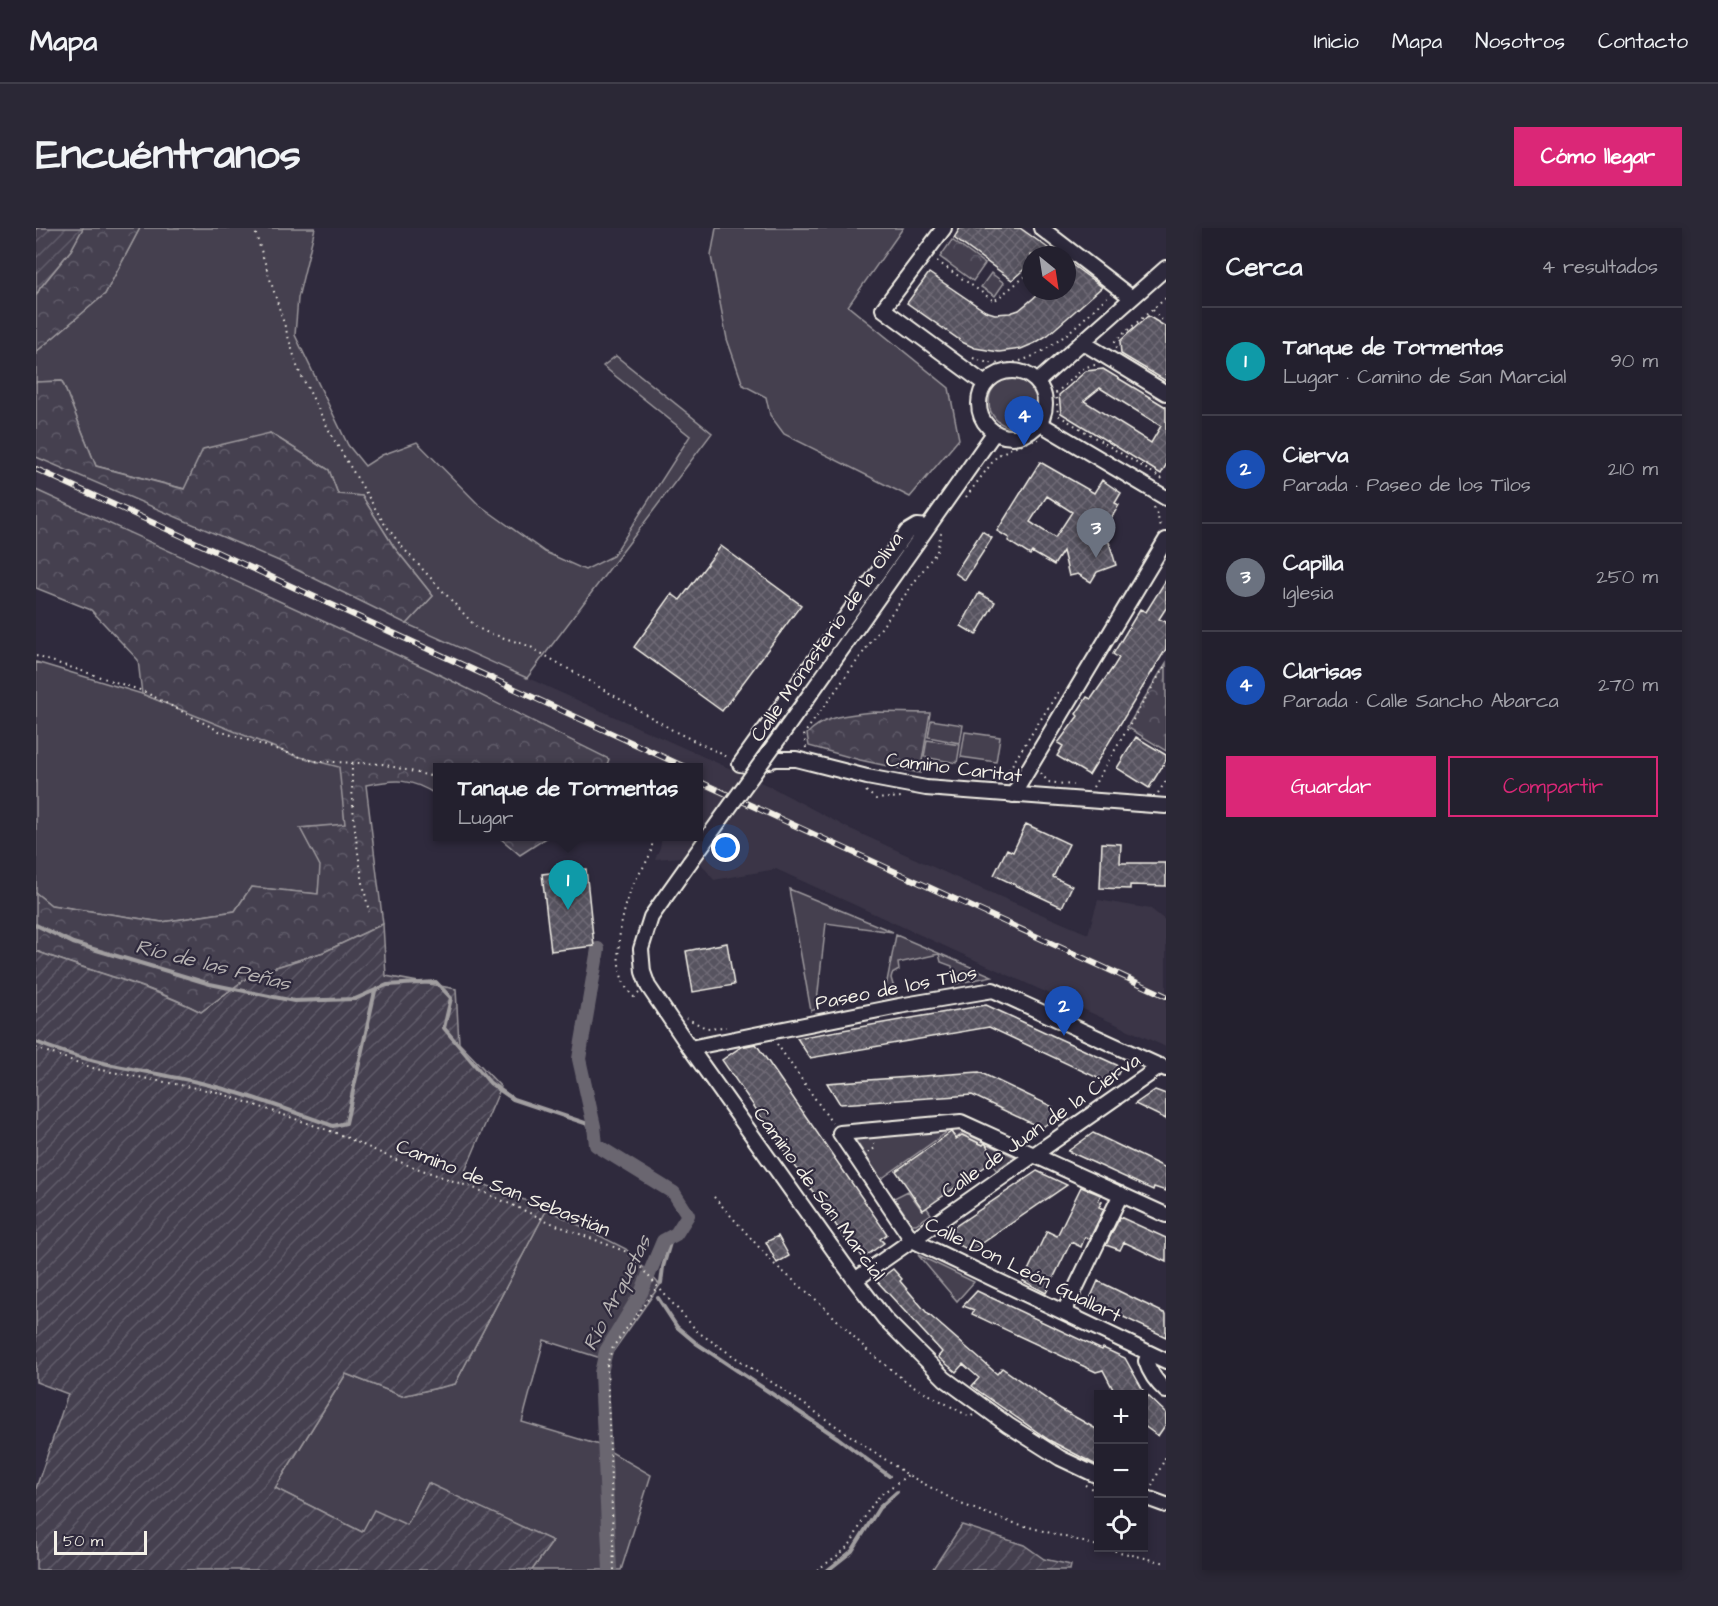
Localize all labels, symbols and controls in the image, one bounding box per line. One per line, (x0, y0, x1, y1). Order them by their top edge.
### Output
text: Mapa (30, 22, 97, 61)
text: Inicio (1314, 27, 1359, 56)
text: Mapa (1392, 27, 1442, 56)
text: Nosotros (1475, 27, 1565, 56)
text: Contacto (1598, 27, 1688, 56)
text: Encuéntranos (36, 127, 301, 185)
button: Cómo llegar (1514, 127, 1682, 186)
north arrow (1022, 246, 1076, 300)
text: Cerca (1226, 249, 1303, 285)
text: 4 resultados (1541, 253, 1658, 281)
text: Tanque de Tormentas (1283, 332, 1503, 363)
text: 1 (1244, 347, 1247, 375)
text: 90 m (1610, 347, 1658, 375)
text: Lugar · Camino de San Marcial (1283, 363, 1566, 391)
pin: 4 (1004, 396, 1044, 446)
text: Cierva (1283, 440, 1349, 471)
text: 2 (1240, 455, 1251, 483)
text: 210 m (1608, 455, 1658, 483)
text: Parada · Paseo de los Tilos (1283, 471, 1531, 499)
pin: 3 (1076, 508, 1116, 558)
street label: Calle Monasterio de la Oliva (744, 526, 910, 748)
text: Capilla (1283, 548, 1343, 579)
text: 3 (1240, 563, 1251, 591)
text: 250 m (1596, 563, 1658, 591)
text: Iglesia (1283, 579, 1334, 607)
text: Clarisas (1283, 656, 1362, 687)
text: 4 (1239, 671, 1252, 699)
text: 270 m (1598, 671, 1658, 699)
text: Parada · Calle Sancho Abarca (1283, 687, 1559, 715)
street label: Camino Caritat (884, 746, 1024, 790)
button: Guardar (1226, 756, 1436, 817)
button: Compartir (1448, 756, 1658, 817)
popup (433, 763, 703, 841)
text: Tanque de Tormentas (458, 773, 678, 804)
text: Lugar (458, 804, 513, 832)
your location (711, 833, 740, 862)
pin: 1 (548, 860, 588, 910)
water label: Río de las Peñas (133, 932, 295, 999)
street label: Paseo de los Tilos (813, 959, 979, 1017)
pin: 2 (1044, 986, 1084, 1036)
street label: Calle de Juan de la Cierva (936, 1046, 1146, 1206)
street label: Camino de San Marcial (746, 1101, 892, 1287)
street label: Camino de San Sebastián (392, 1132, 614, 1244)
street label: Calle Don León Guallart (920, 1210, 1126, 1330)
water label: Río Arquetas (575, 1229, 659, 1356)
map controls (1094, 1390, 1148, 1552)
button: + (1094, 1390, 1148, 1444)
button: − (1094, 1444, 1148, 1498)
button: locate (1094, 1498, 1148, 1552)
scale bar (54, 1528, 147, 1556)
text: 50 m (63, 1530, 103, 1552)

